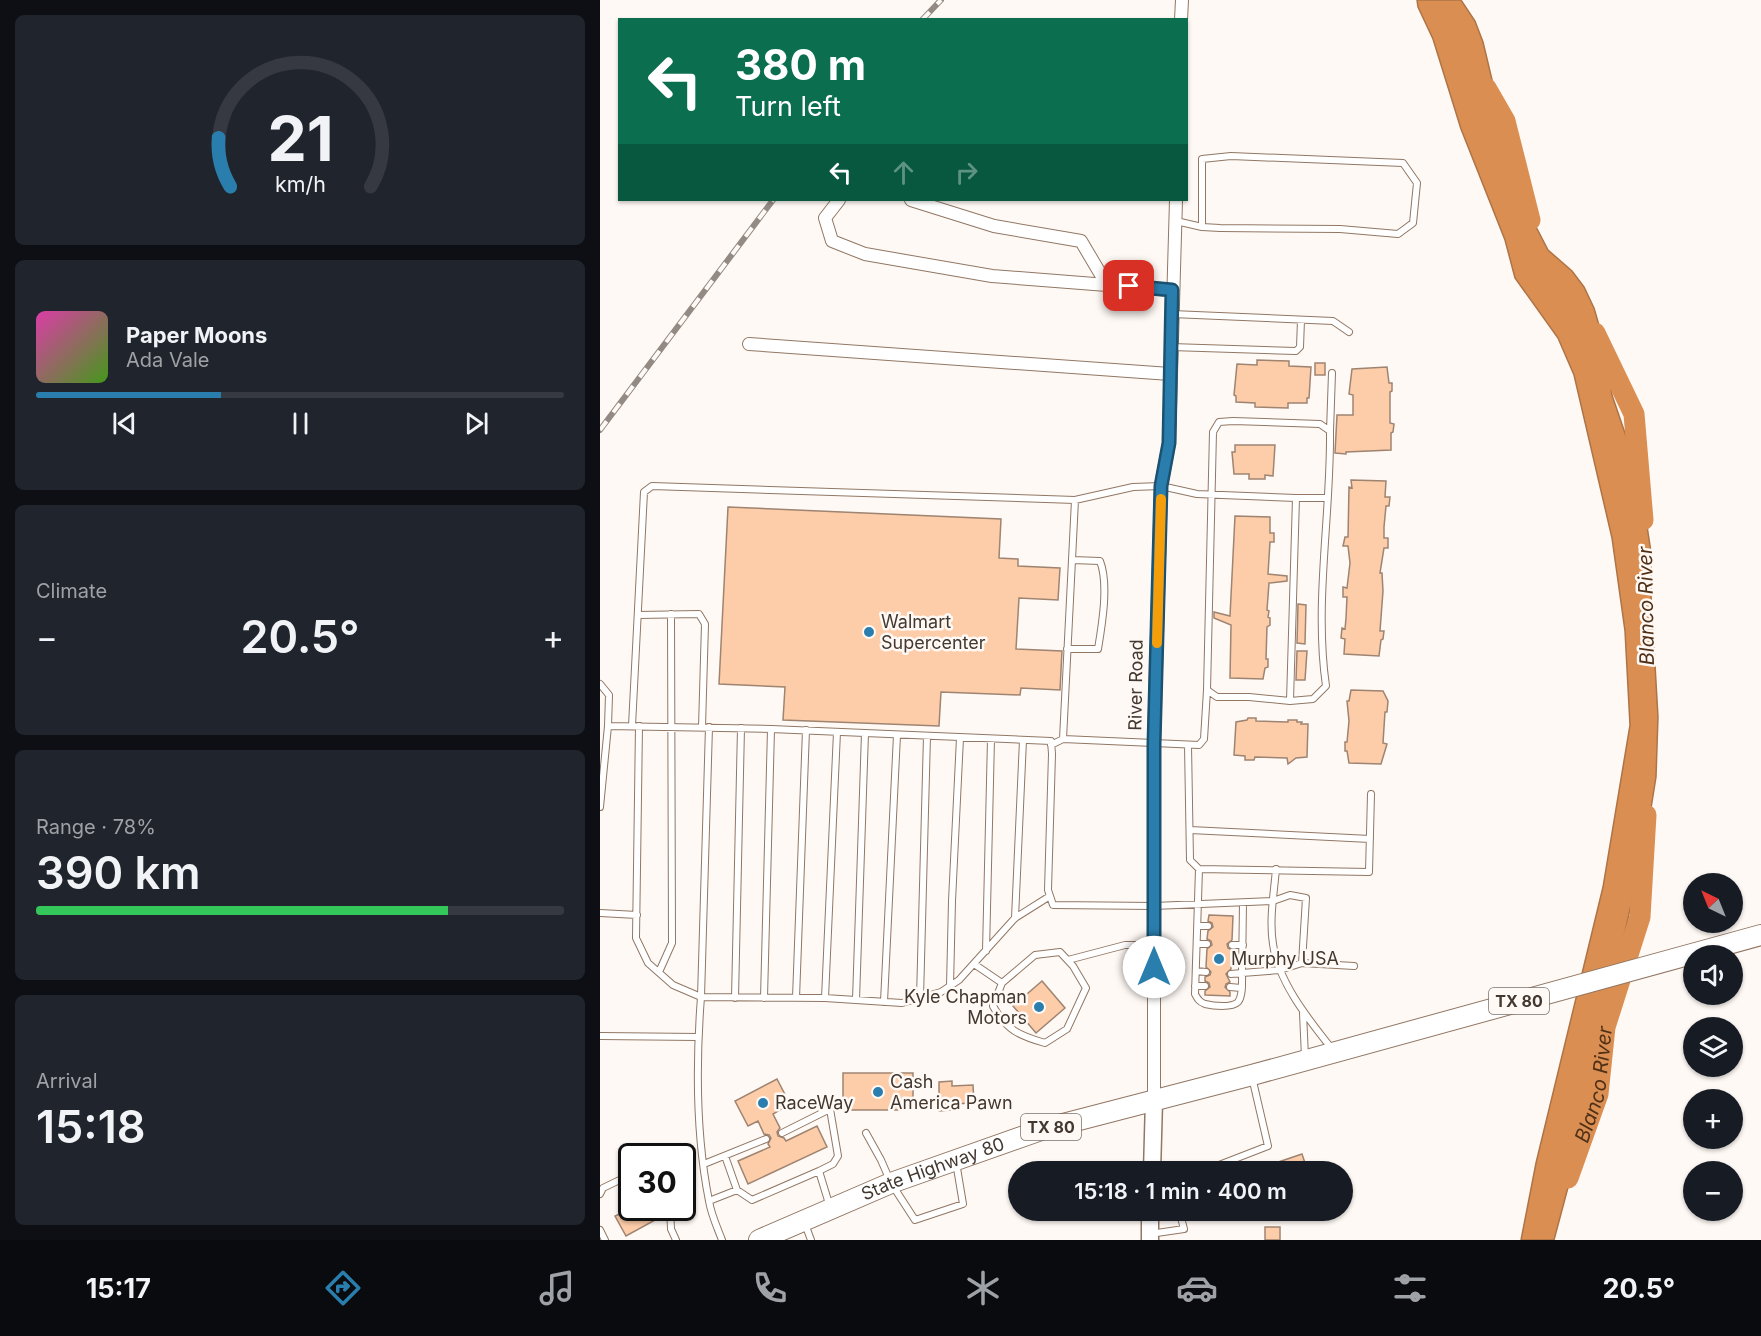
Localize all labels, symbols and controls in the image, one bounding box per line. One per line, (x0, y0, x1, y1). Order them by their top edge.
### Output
text: 380 m (735, 39, 866, 90)
icon: left (636, 42, 714, 120)
text: Turn left (735, 90, 841, 123)
text: 21 (267, 101, 333, 176)
icon: left (824, 156, 857, 189)
icon: ahead (887, 156, 920, 189)
icon: right (950, 156, 983, 189)
text: km/h (275, 171, 325, 197)
pin (1103, 260, 1154, 311)
icon: arrive (1112, 269, 1145, 302)
text: Paper Moons (126, 322, 267, 348)
text: Ada Vale (126, 348, 209, 372)
icon: previous (108, 407, 141, 440)
icon: pause (284, 407, 317, 440)
icon: next (460, 407, 493, 440)
water label: Blanco River (1633, 546, 1659, 666)
text: Climate (36, 579, 107, 603)
text: 20.5° (240, 609, 360, 664)
place label: Walmart Supercenter (881, 611, 986, 653)
text: − (36, 617, 58, 657)
text: + (542, 617, 564, 657)
marker: Walmart Supercenter (862, 625, 876, 639)
street label: River Road (1124, 639, 1147, 731)
text: Range · 78% (36, 815, 156, 839)
text: 390 km (36, 845, 201, 900)
north arrow (1683, 873, 1743, 933)
map controls (1683, 873, 1743, 1221)
position arrow (1122, 935, 1186, 999)
button: sound (1683, 945, 1743, 1005)
place label: Murphy USA (1231, 948, 1339, 969)
marker: Murphy USA (1212, 952, 1226, 966)
place label: Kyle Chapman Motors (904, 986, 1027, 1028)
road number: TX 80 (1489, 988, 1549, 1014)
marker: Kyle Chapman Motors (1032, 1000, 1046, 1014)
button: layers (1683, 1017, 1743, 1077)
water label: Blanco River (1570, 1024, 1617, 1146)
text: Arrival (36, 1069, 98, 1093)
place label: Cash America Pawn (890, 1071, 1013, 1113)
marker: Cash America Pawn (871, 1085, 885, 1099)
button: + (1683, 1089, 1743, 1149)
place label: RaceWay (775, 1092, 853, 1113)
marker: RaceWay (756, 1096, 770, 1110)
text: 15:18 (36, 1099, 146, 1154)
road number: TX 80 (1021, 1114, 1081, 1140)
street label: State Highway 80 (858, 1133, 1007, 1205)
speed limit sign: 30 (618, 1143, 696, 1221)
button: − (1683, 1161, 1743, 1221)
text: 15:18 · 1 min · 400 m (1074, 1178, 1287, 1204)
icon: directions (322, 1267, 364, 1309)
icon: music (536, 1267, 578, 1309)
icon: phone (749, 1267, 791, 1309)
icon: climate (962, 1267, 1004, 1309)
icon: car (1176, 1267, 1218, 1309)
icon: filters (1389, 1267, 1431, 1309)
text: 15:17 (86, 1272, 151, 1305)
text: 20.5° (1602, 1272, 1675, 1305)

